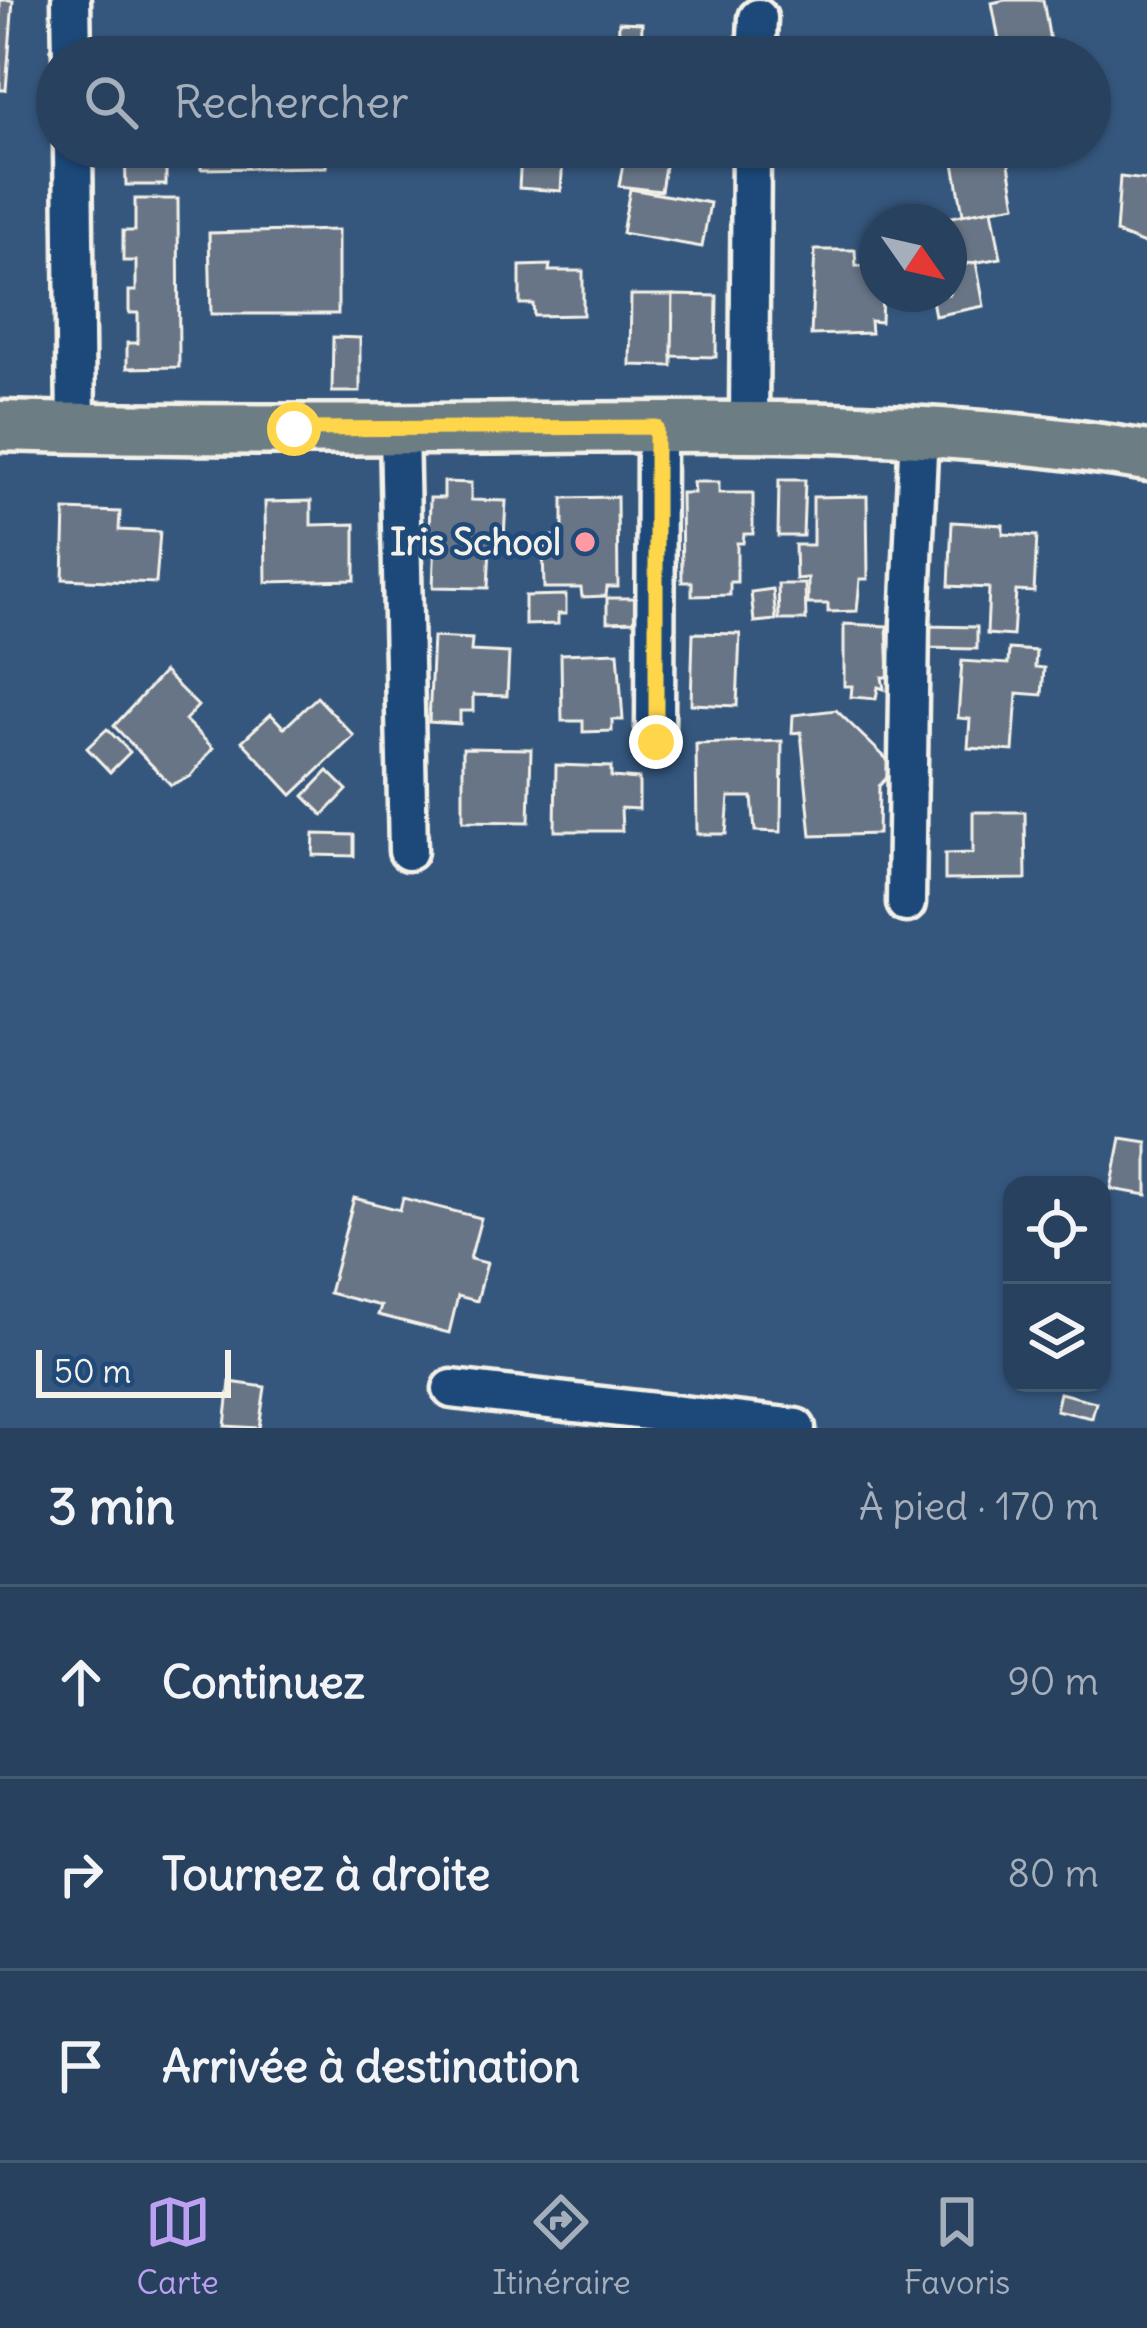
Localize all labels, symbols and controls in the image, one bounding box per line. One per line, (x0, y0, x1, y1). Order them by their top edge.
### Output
search box (36, 36, 1111, 168)
icon: search (78, 69, 144, 135)
text: Rechercher (174, 74, 409, 130)
north arrow (859, 204, 967, 312)
route start (267, 402, 321, 456)
place label: Iris School (390, 520, 561, 565)
marker: Iris School (572, 529, 598, 555)
route end (629, 715, 683, 769)
map controls (1003, 1176, 1111, 1392)
button: locate (1003, 1176, 1111, 1284)
button: layers (1003, 1284, 1111, 1392)
scale bar (36, 1344, 231, 1397)
text: 50 m (54, 1350, 131, 1392)
text: 3 min (48, 1474, 175, 1538)
text: À pied · 170 m (859, 1482, 1099, 1531)
icon: ahead (48, 1649, 114, 1715)
text: Continuez (162, 1654, 365, 1710)
text: 90 m (1007, 1657, 1099, 1706)
icon: right (48, 1841, 114, 1907)
text: Tournez à droite (162, 1846, 490, 1902)
text: 80 m (1007, 1849, 1099, 1898)
icon: arrive (48, 2033, 114, 2099)
text: Arrivée à destination (162, 2038, 580, 2094)
tab: Carte (137, 2189, 219, 2303)
tab: Itinéraire (492, 2189, 631, 2303)
tab: Favoris (904, 2189, 1010, 2303)

